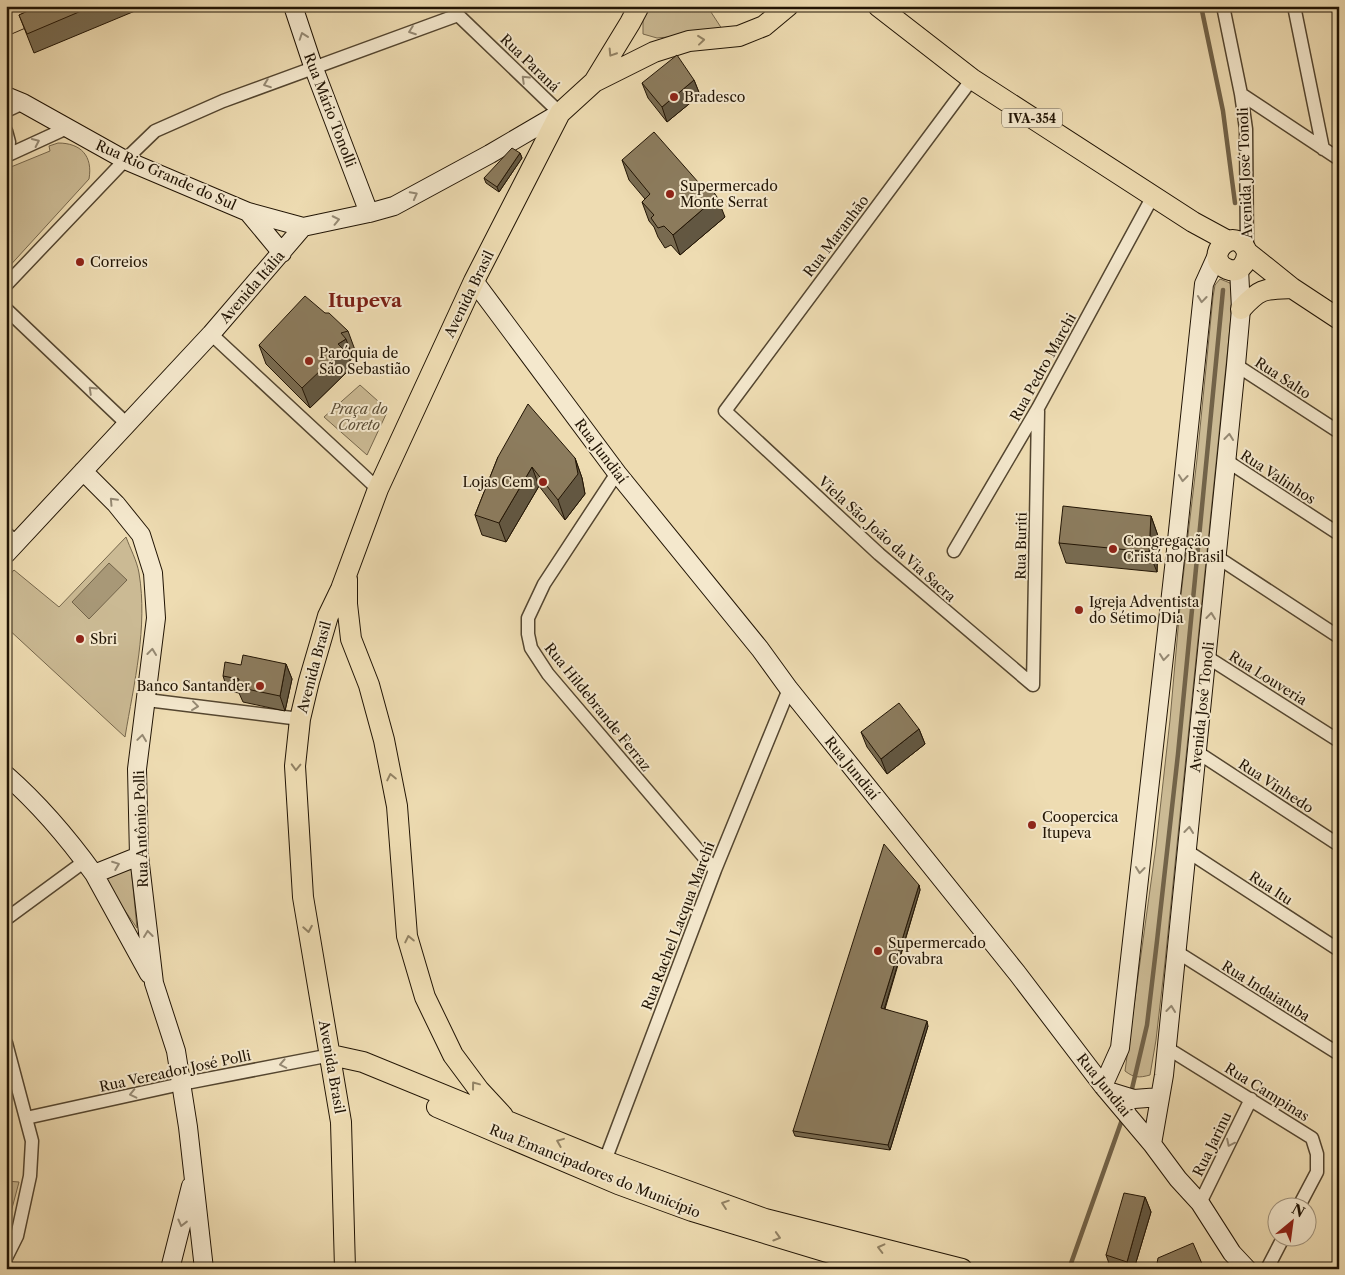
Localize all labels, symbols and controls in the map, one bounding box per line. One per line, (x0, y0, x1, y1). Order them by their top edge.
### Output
one-way arrow (408, 26, 416, 36)
street label: Rua Paraná (497, 30, 564, 96)
one-way arrow (299, 33, 309, 41)
one-way arrow (697, 35, 705, 46)
one-way arrow (608, 47, 618, 56)
street label: Rua Mário Tonolli (300, 50, 360, 170)
one-way arrow (522, 76, 531, 85)
one-way arrow (263, 78, 272, 88)
place label: Bradesco (684, 88, 745, 106)
marker: Bradesco (668, 91, 680, 103)
street label: Avenida José Tonoli (1234, 107, 1256, 240)
road number: IVA-354 (1002, 109, 1062, 128)
street label: Rua Rio Grande do Sul (93, 136, 239, 214)
one-way arrow (31, 138, 40, 148)
place label: Supermercado Monte Serrat (680, 177, 778, 211)
marker: Supermercado Monte Serrat (664, 188, 676, 200)
one-way arrow (409, 191, 418, 201)
street label: Rua Maranhão (799, 191, 873, 281)
one-way arrow (332, 216, 341, 226)
street label: Avenida Itália (215, 247, 289, 328)
street label: Avenida Brasil (440, 248, 498, 341)
place label: Correios (90, 253, 148, 271)
marker: Correios (74, 256, 86, 268)
district label: Itupeva (328, 289, 403, 312)
one-way arrow (1197, 295, 1208, 303)
street label: Rua Pedro Marchi (1006, 310, 1080, 424)
place label: Paróquia de São Sebastião (319, 344, 410, 378)
street label: Rua Salto (1252, 353, 1314, 403)
marker: Paróquia de São Sebastião (303, 355, 315, 367)
one-way arrow (88, 387, 97, 396)
park label: Praça do Coreto (329, 400, 388, 434)
street label: Rua Jundiaí (571, 415, 631, 487)
one-way arrow (1223, 433, 1234, 441)
street label: Rua Valinhos (1237, 446, 1319, 508)
street label: Viela São João da Via Sacra (814, 472, 960, 606)
place label: Lojas Cem (462, 473, 533, 491)
one-way arrow (1178, 474, 1189, 482)
marker: Lojas Cem (537, 476, 549, 488)
one-way arrow (110, 498, 119, 507)
street label: Rua Buriti (1011, 512, 1031, 580)
place label: Congregação Cristá no Brasil (1123, 532, 1224, 566)
marker: Congregação Cristá no Brasil (1107, 543, 1119, 555)
place label: Igreja Adventista do Sétimo Dia (1089, 593, 1200, 627)
marker: Igreja Adventista do Sétimo Dia (1073, 604, 1085, 616)
one-way arrow (1205, 612, 1216, 620)
street label: Avenida Brasil (293, 619, 335, 716)
place label: Sbri (90, 630, 117, 648)
marker: Sbri (74, 633, 86, 645)
street label: Rua Hildebrande Ferraz (541, 639, 655, 775)
street label: Avenida José Tonoli (1186, 641, 1218, 774)
one-way arrow (146, 647, 157, 655)
street label: Rua Louveria (1226, 647, 1311, 709)
one-way arrow (1159, 653, 1170, 661)
place label: Banco Santander (137, 677, 250, 695)
marker: Banco Santander (254, 680, 266, 692)
one-way arrow (191, 700, 199, 711)
one-way arrow (136, 733, 146, 742)
street label: Rua Jundiaí (821, 733, 883, 803)
street label: Rua Vinhedo (1235, 755, 1317, 817)
one-way arrow (291, 764, 301, 771)
street label: Rua Antônio Polli (130, 770, 152, 888)
one-way arrow (387, 773, 397, 782)
place label: Coopercica Itupeva (1042, 808, 1119, 842)
marker: Coopercica Itupeva (1026, 819, 1038, 831)
one-way arrow (1183, 826, 1194, 834)
street label: Rua Rachel Lacqua Marchi (638, 839, 718, 1013)
one-way arrow (112, 861, 120, 871)
one-way arrow (1135, 867, 1146, 875)
street label: Rua Itu (1246, 867, 1297, 909)
one-way arrow (303, 924, 313, 933)
one-way arrow (143, 930, 154, 938)
one-way arrow (404, 934, 414, 943)
place label: Supermercado Covabra (888, 934, 986, 968)
marker: Supermercado Covabra (872, 945, 884, 957)
street label: Rua Indaiatuba (1218, 957, 1314, 1026)
one-way arrow (1165, 1005, 1176, 1013)
street label: Avenida Brasil (315, 1018, 349, 1115)
street label: Rua Vereador José Polli (98, 1046, 252, 1096)
street label: Rua Jundiaí (1073, 1050, 1135, 1120)
one-way arrow (278, 1059, 287, 1069)
street label: Rua Campinas (1221, 1059, 1313, 1125)
one-way arrow (473, 1082, 481, 1091)
one-way arrow (129, 1088, 138, 1099)
street label: Rua Jarinu (1189, 1108, 1235, 1179)
street label: Rua Emancipadores do Município (487, 1120, 703, 1222)
one-way arrow (1226, 1137, 1236, 1146)
one-way arrow (556, 1138, 564, 1148)
north arrow (1268, 1198, 1318, 1248)
one-way arrow (721, 1200, 729, 1210)
text: N (1289, 1200, 1308, 1221)
one-way arrow (177, 1218, 187, 1226)
one-way arrow (773, 1232, 781, 1242)
one-way arrow (877, 1244, 886, 1254)

